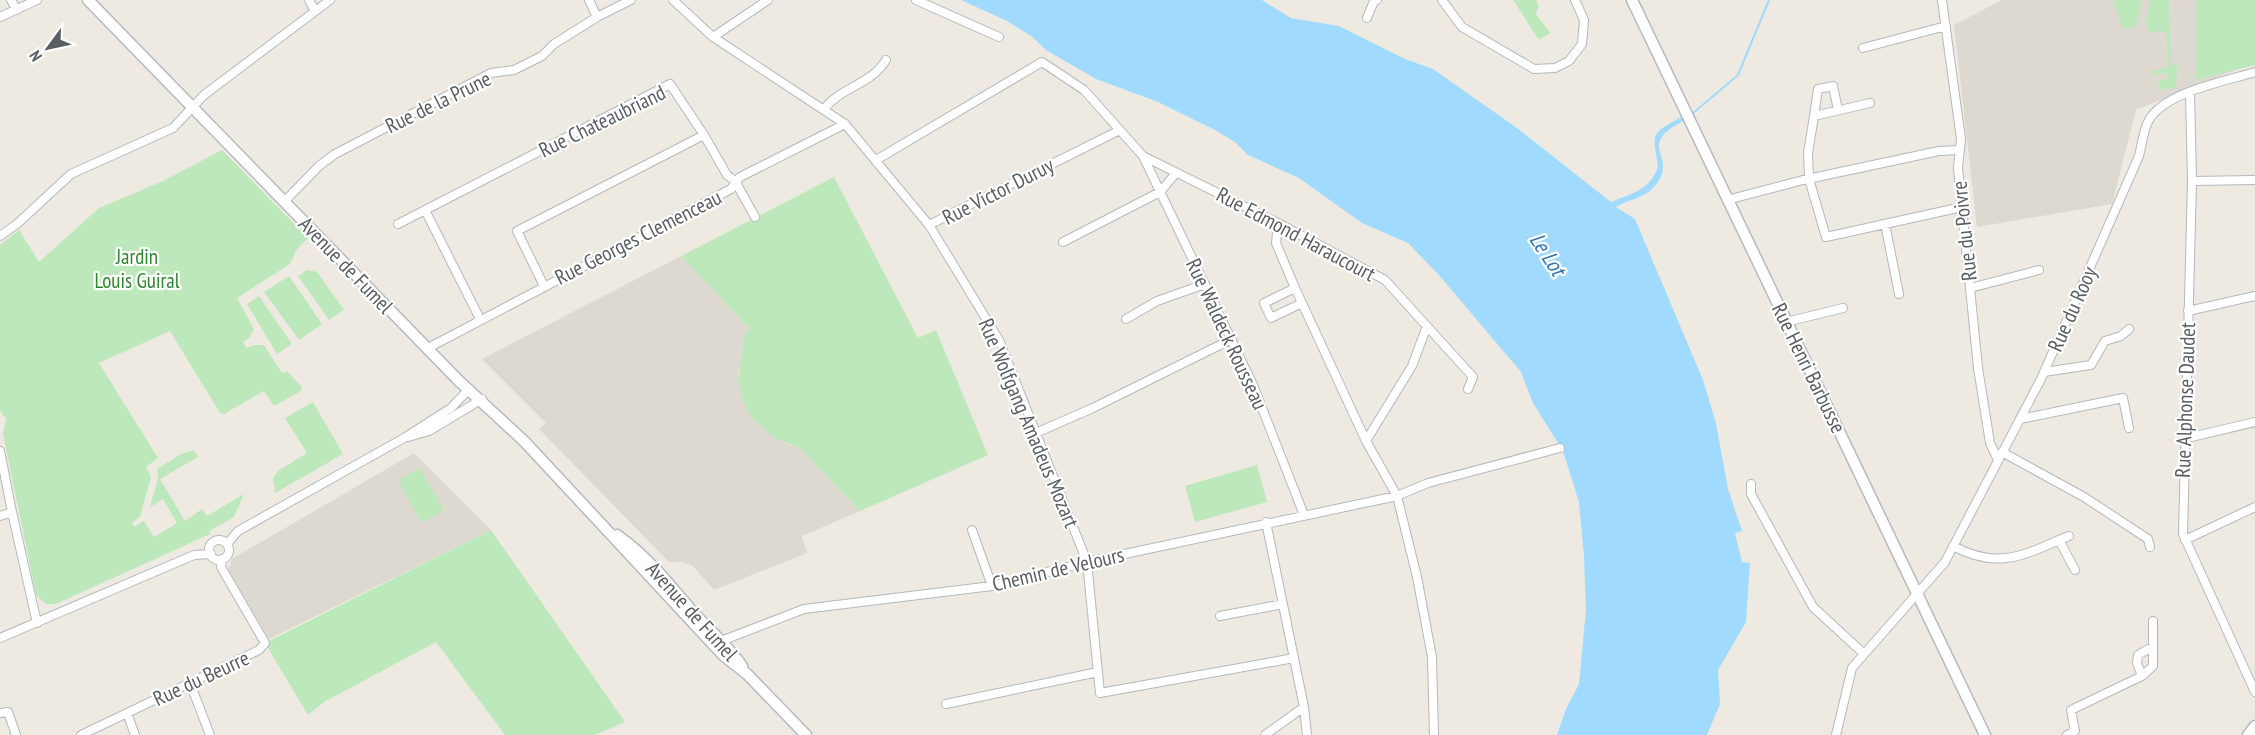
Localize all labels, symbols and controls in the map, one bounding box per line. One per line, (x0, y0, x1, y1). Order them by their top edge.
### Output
north arrow (18, 18, 78, 78)
text: N (25, 47, 46, 65)
street label: Rue de la Prune (381, 65, 495, 139)
street label: Rue Chateaubriand (534, 79, 670, 163)
street label: Rue Victor Duruy (938, 151, 1058, 231)
street label: Rue du Poivre (1945, 180, 1983, 282)
street label: Rue Edmond Haraucourt (1212, 181, 1380, 287)
street label: Rue Georges Clemenceau (550, 183, 726, 291)
street label: Avenue de Fumel (293, 211, 399, 319)
water label: Le Lot (1524, 227, 1574, 283)
park label: Jardin Louis Guiral (94, 243, 180, 294)
street label: Rue Waldeck Rousseau (1180, 254, 1274, 414)
street label: Rue du Rooy (2041, 262, 2103, 356)
street label: Rue Henri Barbusse (1766, 299, 1852, 437)
street label: Rue Wolfgang Amadeus Mozart (973, 314, 1085, 532)
street label: Rue Alphonse Daudet (2169, 322, 2201, 478)
street label: Chemin de Velours (989, 541, 1127, 597)
street label: Avenue de Fumel (640, 556, 744, 666)
street label: Rue du Beurre (149, 644, 253, 712)

